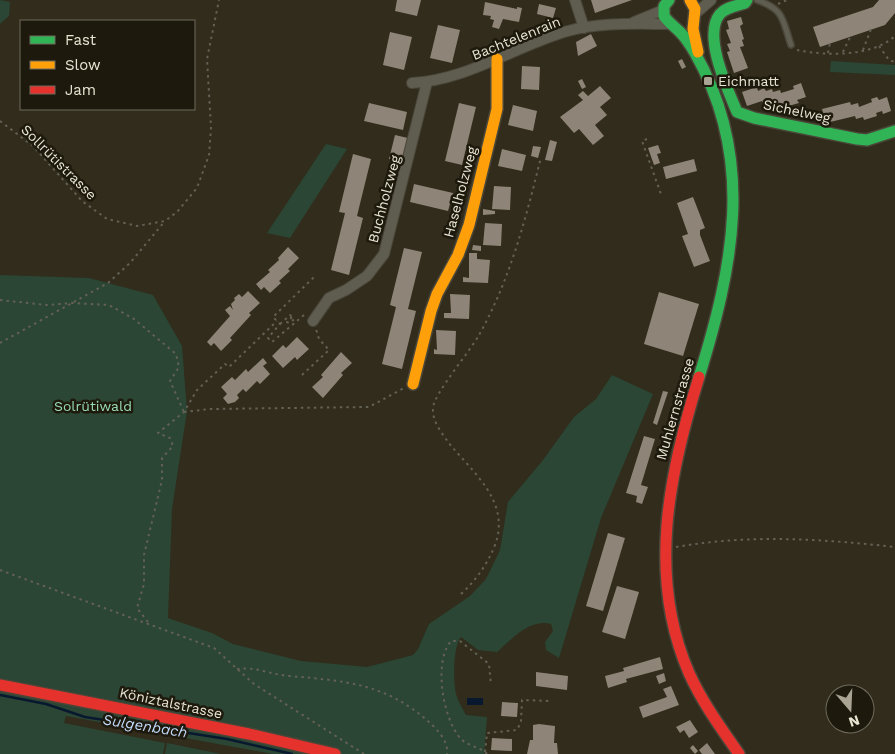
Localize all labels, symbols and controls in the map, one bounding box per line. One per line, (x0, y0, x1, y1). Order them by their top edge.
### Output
street label: Bachtelenrain (469, 13, 563, 63)
legend (20, 20, 195, 110)
text: Fast (65, 31, 97, 49)
text: Slow (65, 56, 101, 74)
place label: Eichmatt (718, 73, 779, 89)
marker: Eichmatt (702, 75, 714, 87)
text: Jam (65, 81, 96, 99)
street label: Sichelweg (762, 96, 833, 126)
street label: Sollrütistrasse (18, 121, 100, 203)
street label: Haselholzweg (440, 144, 480, 239)
street label: Buchholzweg (365, 153, 404, 245)
street label: Muhlernstrasse (653, 356, 697, 462)
park label: Solrütiwald (54, 398, 132, 414)
street label: Köniztalstrasse (118, 684, 224, 722)
north arrow (825, 684, 875, 734)
water label: Sulgenbach (101, 710, 189, 742)
text: N (847, 712, 862, 731)

